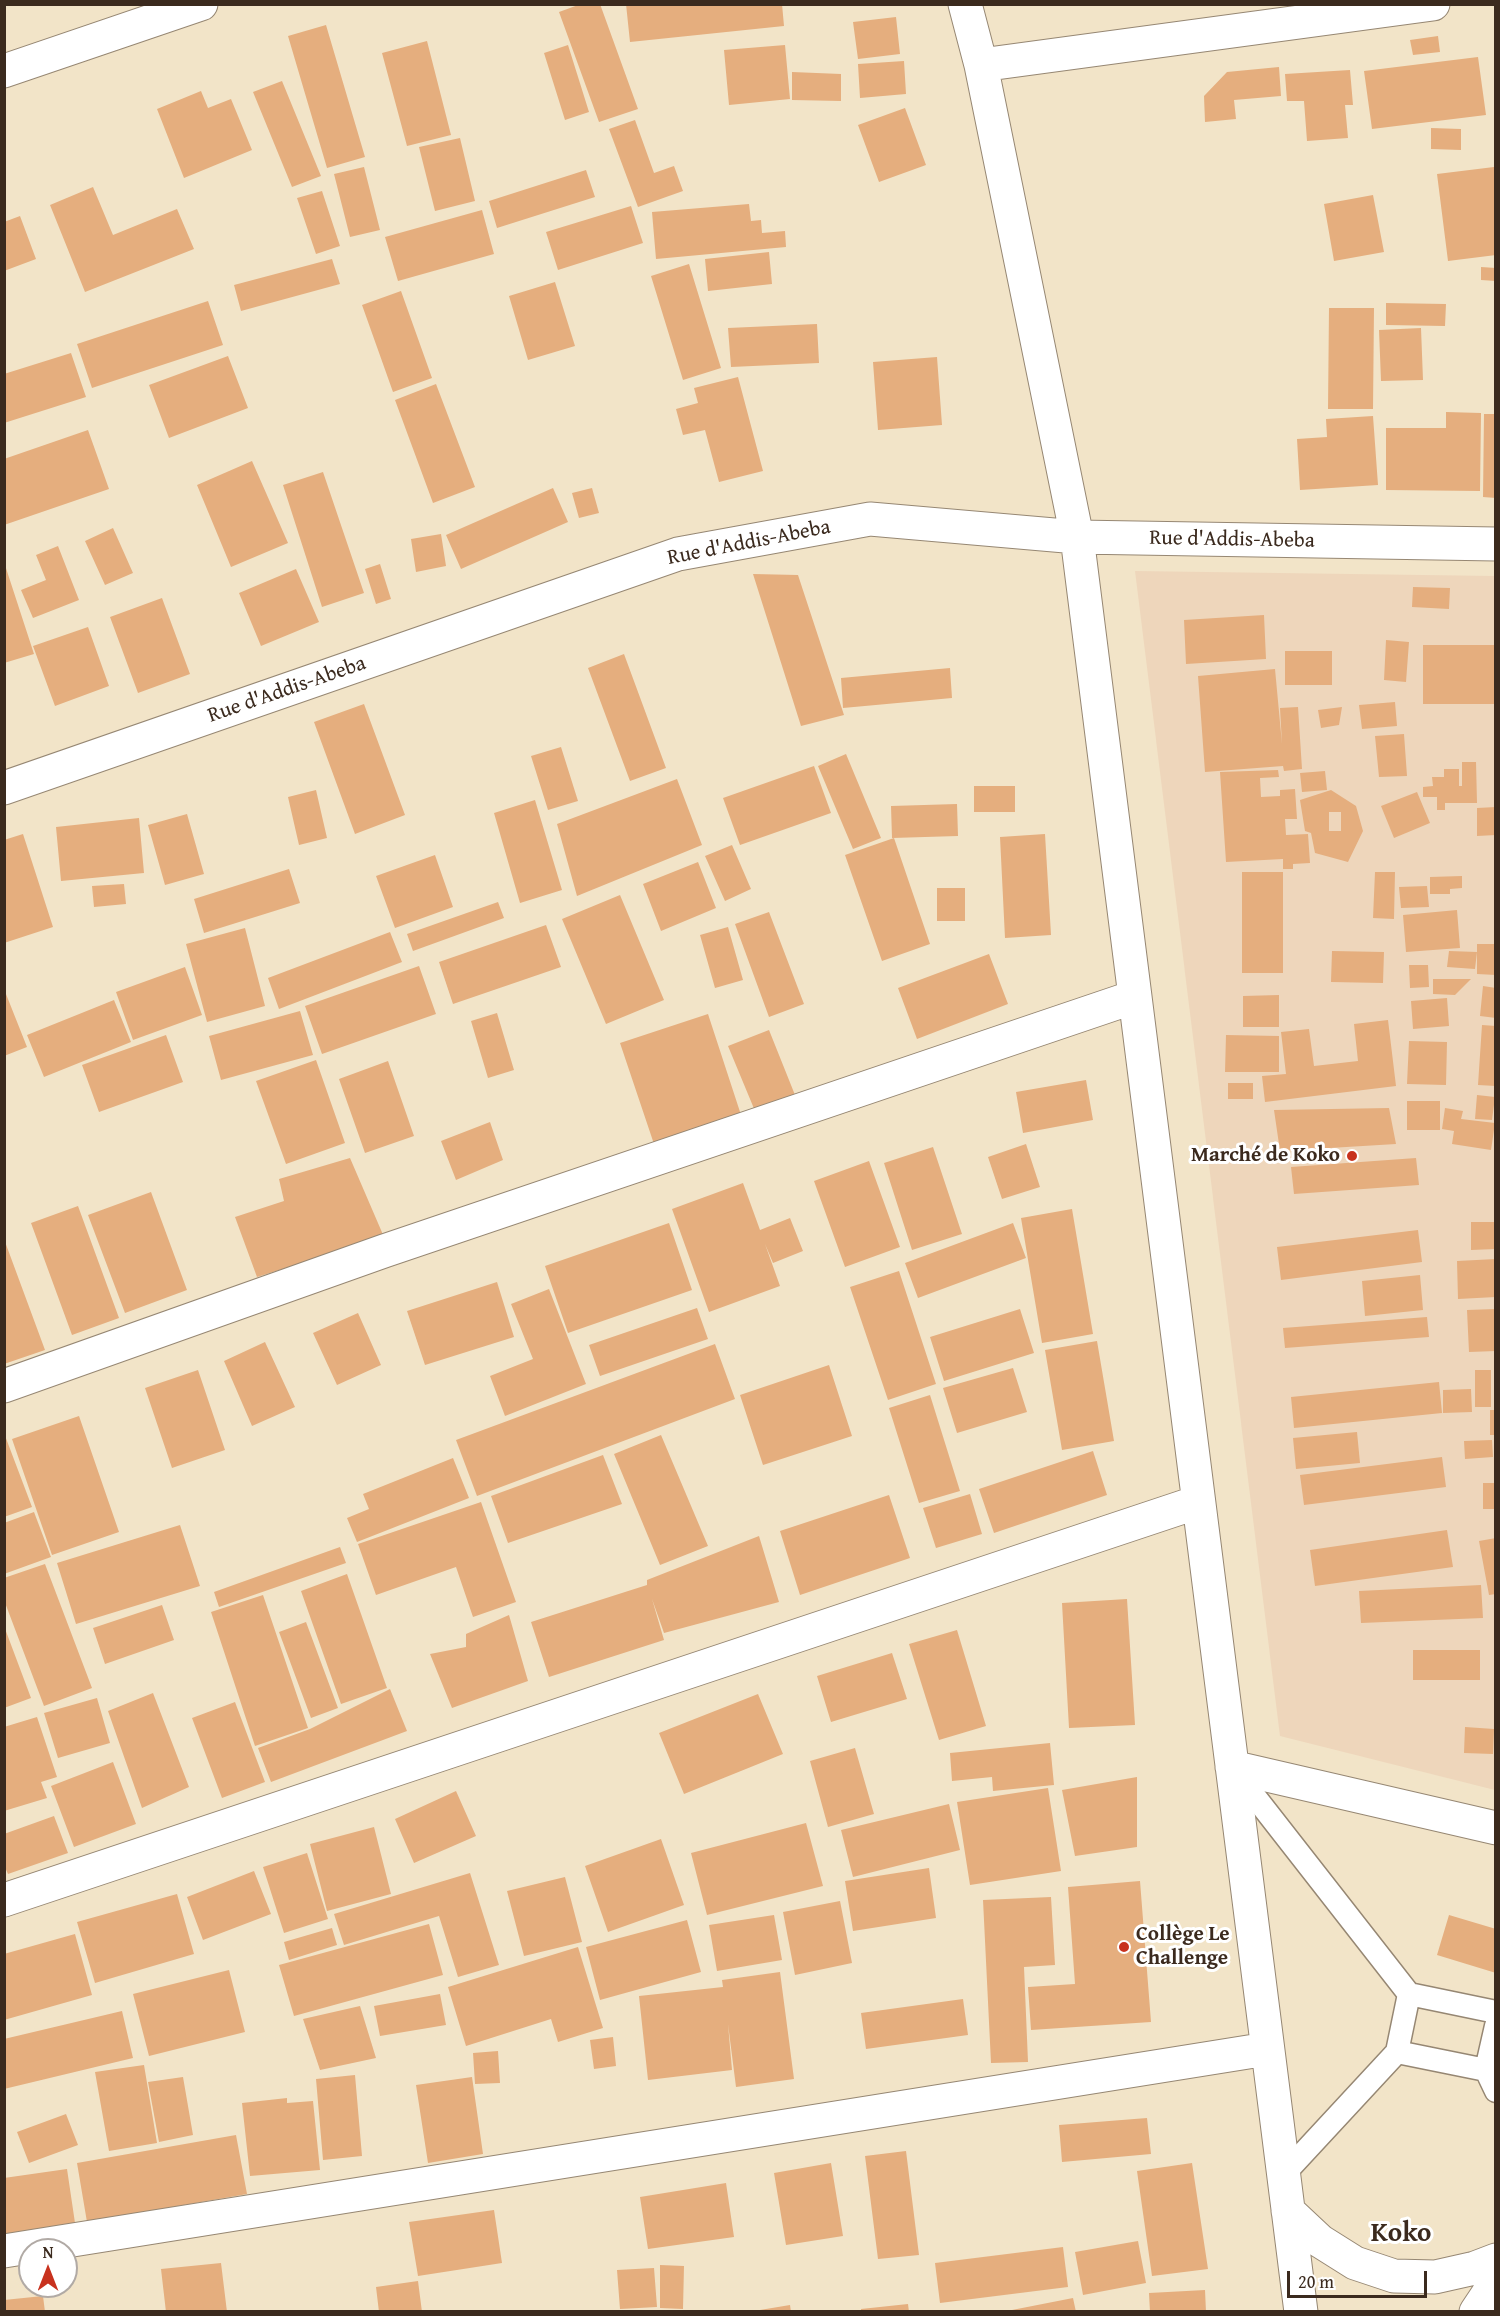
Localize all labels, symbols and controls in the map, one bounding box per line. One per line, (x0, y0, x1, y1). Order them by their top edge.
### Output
street label: Rue d'Addis-Abeba (665, 515, 833, 571)
street label: Rue d'Addis-Abeba (1149, 526, 1315, 554)
street label: Rue d'Addis-Abeba (205, 651, 369, 729)
place label: Marché de Koko (1191, 1143, 1340, 1169)
marker: Marché de Koko (1345, 1149, 1359, 1163)
place label: Collège Le Challenge (1136, 1922, 1230, 1972)
marker: Collège Le Challenge (1117, 1940, 1131, 1954)
district label: Koko (1371, 2218, 1431, 2250)
north arrow (18, 2238, 78, 2298)
text: N (43, 2240, 53, 2264)
scale bar (1290, 2259, 1430, 2297)
text: 20 m (1298, 2268, 1334, 2295)

